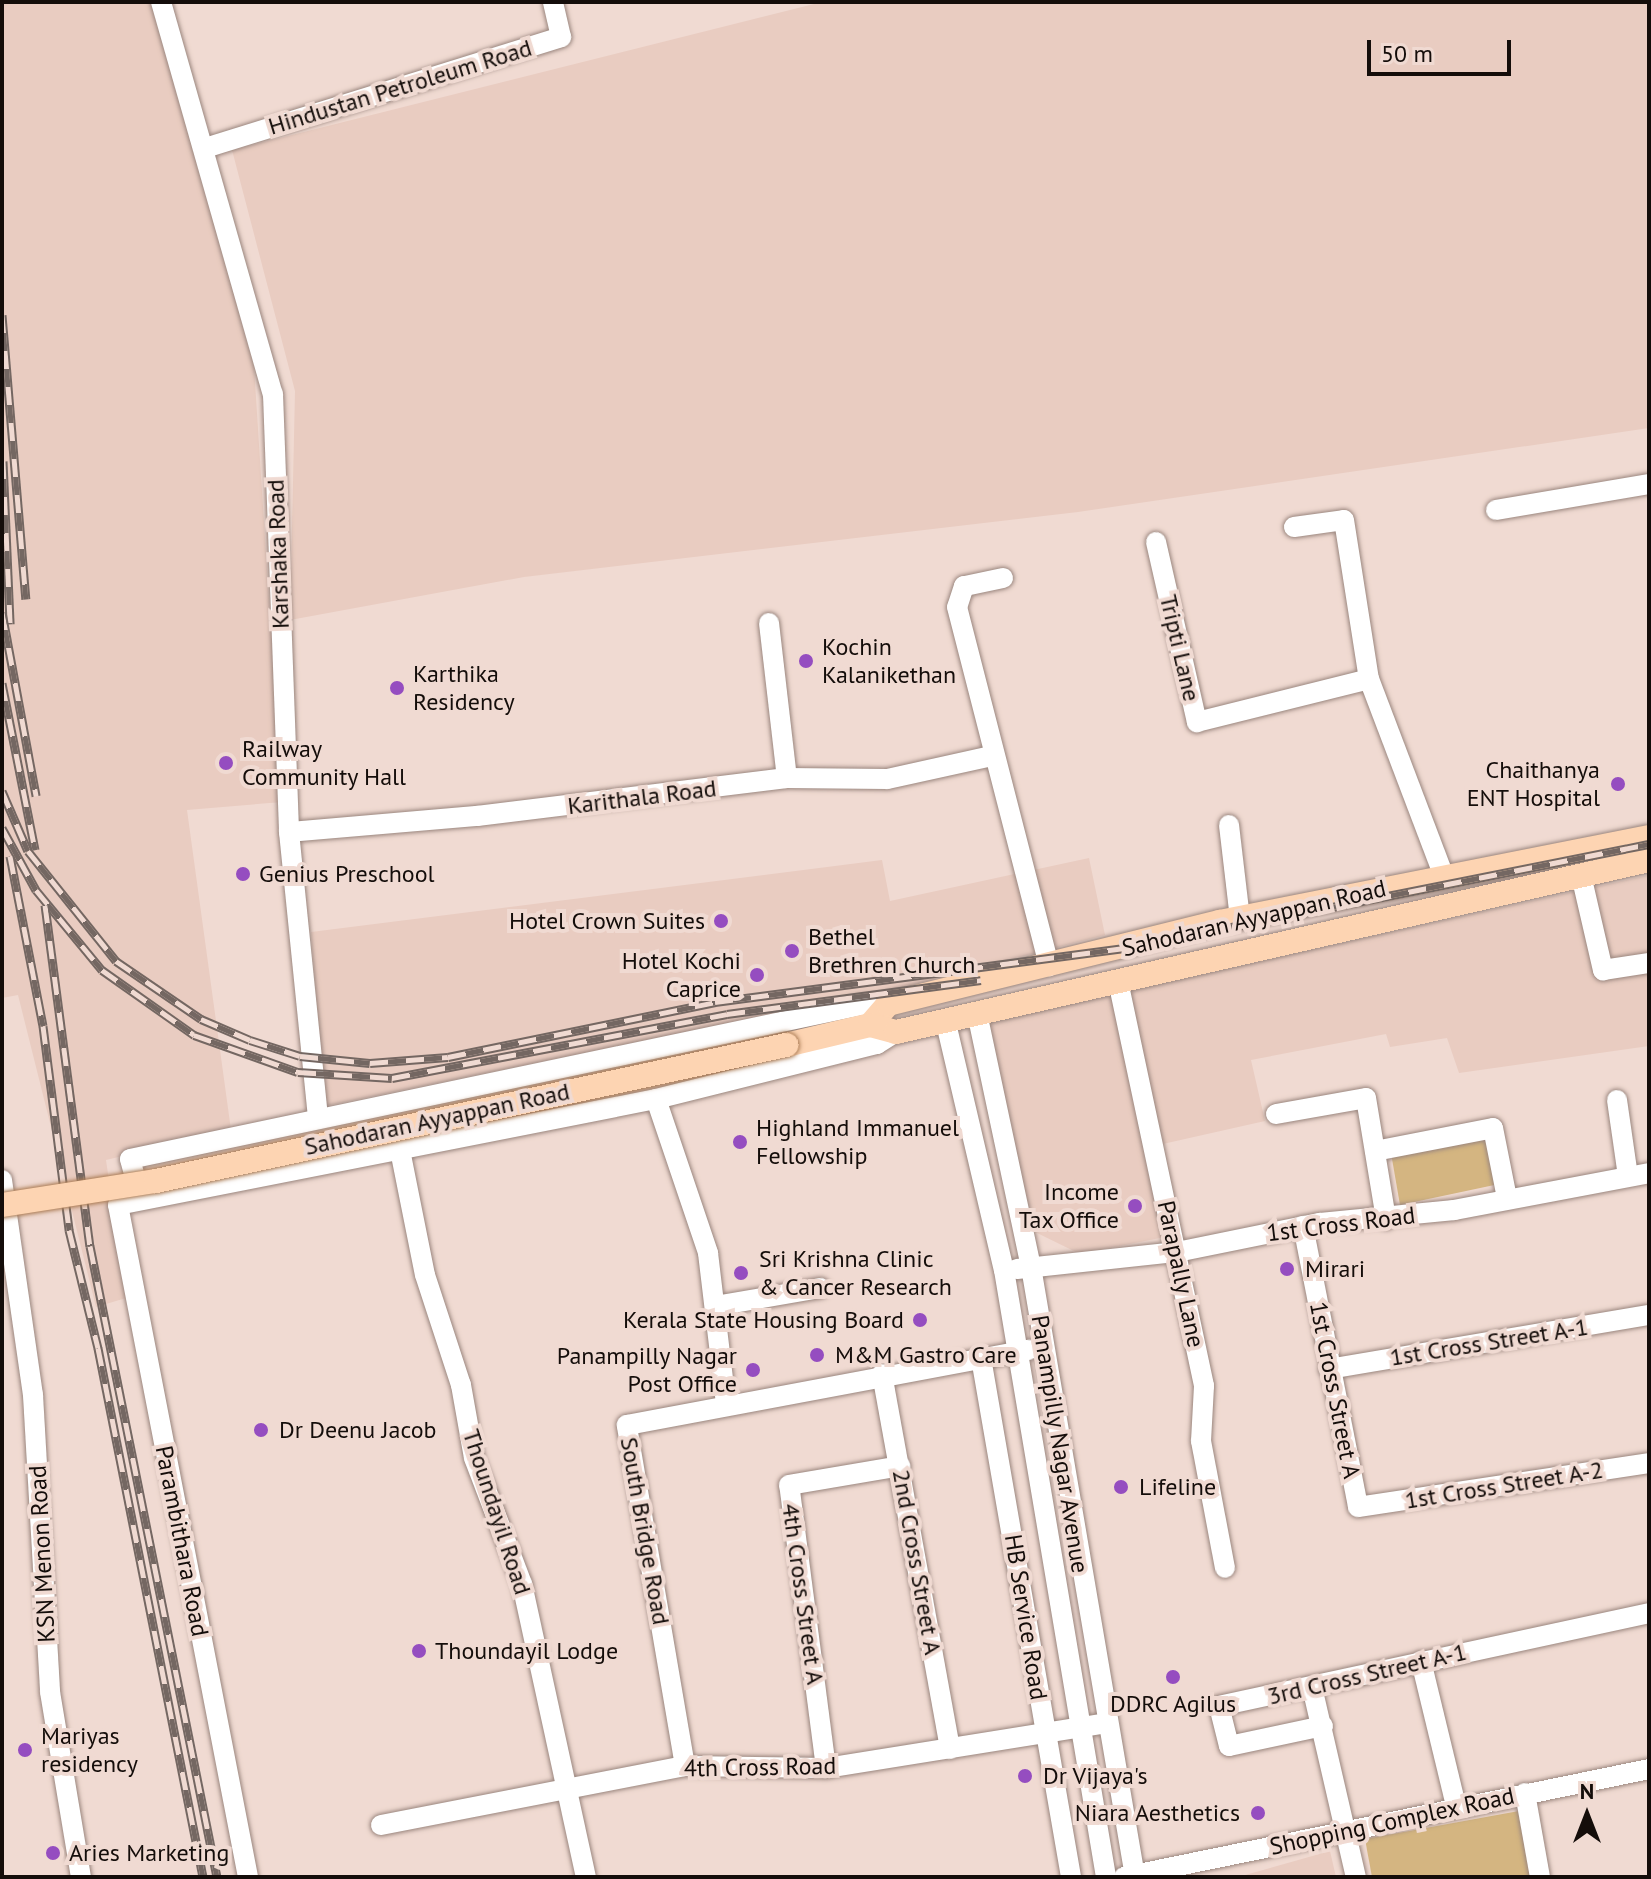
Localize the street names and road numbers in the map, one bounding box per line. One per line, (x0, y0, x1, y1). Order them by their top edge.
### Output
street label: Hindustan Petroleum Road (265, 33, 535, 141)
street label: Karshaka Road (261, 479, 295, 629)
street label: Tripti Lane (1154, 592, 1206, 704)
street label: Karithala Road (566, 774, 718, 820)
street label: Sahodaran Ayyappan Road (1119, 873, 1389, 963)
street label: Sahodaran Ayyappan Road (302, 1077, 572, 1161)
street label: Parapally Lane (1151, 1198, 1211, 1350)
street label: 1st Cross Road (1265, 1201, 1417, 1247)
street label: 1st Cross Street A (1304, 1299, 1366, 1481)
street label: Panampilly Nagar Avenue (1025, 1312, 1095, 1576)
street label: 1st Cross Street A-1 (1387, 1312, 1591, 1372)
street label: Thoundayil Road (457, 1426, 537, 1598)
street label: South Bridge Road (614, 1435, 676, 1627)
street label: Parambithara Road (149, 1443, 215, 1639)
street label: 1st Cross Street A-2 (1402, 1455, 1606, 1515)
street label: KSN Menon Road (23, 1465, 61, 1643)
street label: 2nd Cross Street A (886, 1467, 948, 1657)
street label: 4th Cross Street A (776, 1501, 830, 1687)
street label: HB Service Road (999, 1532, 1053, 1702)
street label: 3rd Cross Street A-1 (1264, 1637, 1470, 1711)
street label: 4th Cross Road (684, 1751, 836, 1783)
street label: Shopping Complex Road (1267, 1781, 1517, 1861)

